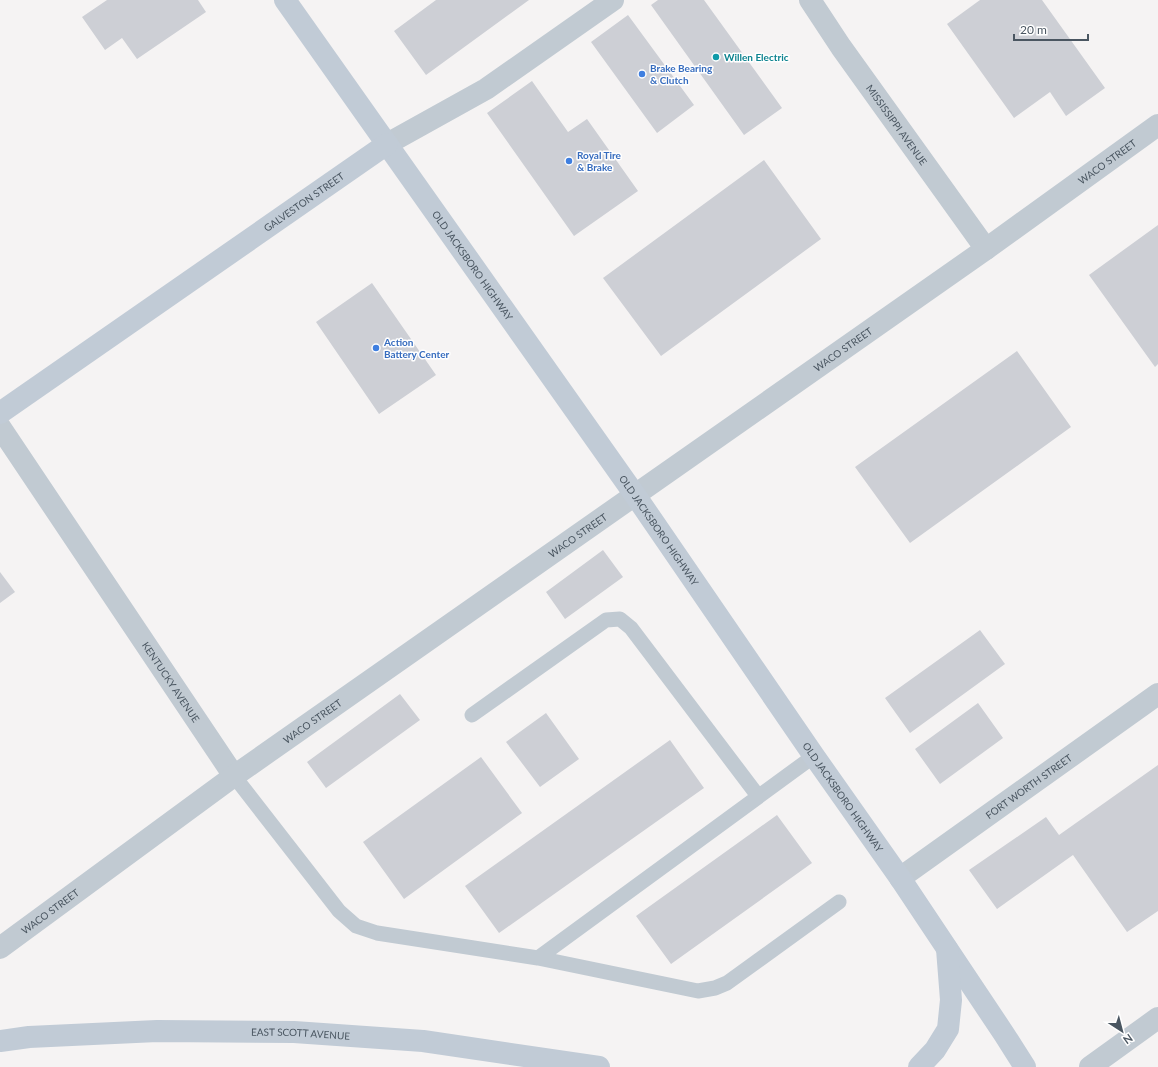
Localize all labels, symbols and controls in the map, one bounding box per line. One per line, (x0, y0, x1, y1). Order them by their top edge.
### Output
scale bar (1014, 16, 1088, 42)
text: 20 m (1020, 22, 1047, 37)
place label: Willen Electric (724, 51, 789, 63)
marker: Willen Electric (711, 52, 721, 62)
place label: Brake Bearing & Clutch (650, 62, 713, 86)
marker: Brake Bearing & Clutch (637, 69, 647, 79)
street label: MISSISSIPPI AVENUE (864, 82, 930, 167)
street label: WACO STREET (1076, 137, 1139, 187)
place label: Royal Tire & Brake (577, 149, 622, 173)
marker: Royal Tire & Brake (564, 156, 574, 166)
street label: GALVESTON STREET (261, 170, 346, 234)
street label: OLD JACKSBORO HIGHWAY (430, 208, 516, 323)
street label: WACO STREET (811, 325, 875, 374)
place label: Action Battery Center (383, 336, 449, 360)
marker: Action Battery Center (371, 343, 381, 353)
street label: OLD JACKSBORO HIGHWAY (617, 473, 702, 588)
street label: WACO STREET (546, 511, 609, 560)
street label: KENTUCKY AVENUE (140, 639, 202, 725)
street label: WACO STREET (281, 696, 344, 746)
street label: OLD JACKSBORO HIGHWAY (800, 740, 886, 855)
street label: FORT WORTH STREET (983, 751, 1074, 821)
street label: WACO STREET (19, 886, 81, 936)
north arrow (1102, 1011, 1142, 1051)
street label: EAST SCOTT AVENUE (251, 1026, 351, 1042)
text: N (1121, 1032, 1135, 1047)

